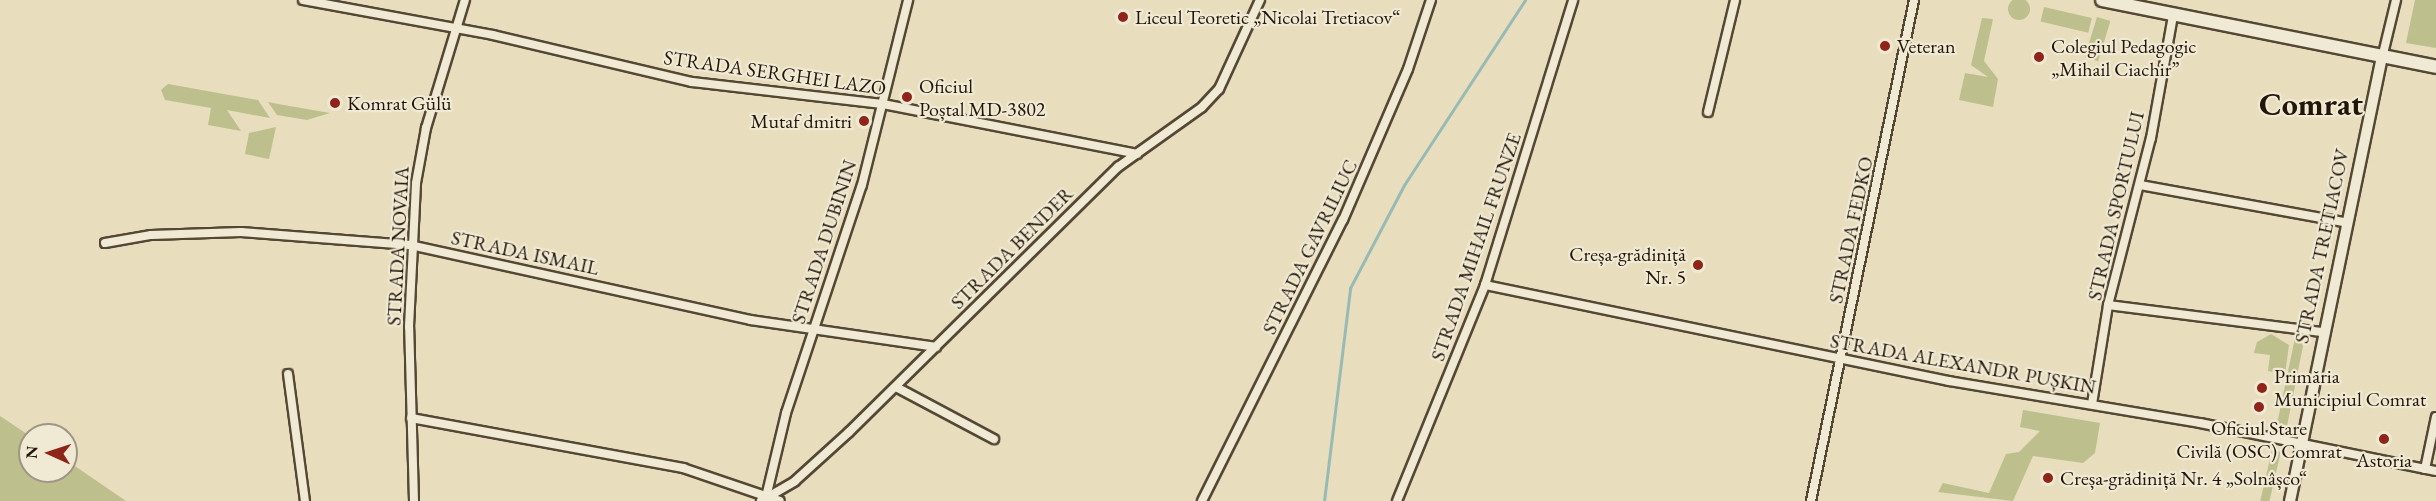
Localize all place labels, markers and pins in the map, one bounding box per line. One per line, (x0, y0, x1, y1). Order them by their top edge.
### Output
place label: Liceul Teoretic „Nicolai Tretiacov“ (1135, 5, 1401, 29)
marker: Liceul Teoretic „Nicolai Tretiacov“ (1116, 10, 1130, 24)
place label: Veteran (1897, 34, 1956, 58)
place label: Colegiul Pedagogic „Mihail Ciachir” (2051, 34, 2196, 81)
marker: Veteran (1878, 39, 1892, 53)
marker: Colegiul Pedagogic „Mihail Ciachir” (2032, 50, 2046, 64)
place label: Oficiul Poștal MD-3802 (919, 74, 1045, 121)
marker: Oficiul Poștal MD-3802 (900, 90, 914, 104)
place label: Komrat Gülü (347, 91, 451, 115)
marker: Komrat Gülü (328, 96, 342, 110)
place label: Mutaf dmitri (750, 109, 852, 133)
marker: Mutaf dmitri (857, 114, 871, 128)
place label: Creșa-grădiniță Nr. 5 (1569, 242, 1686, 289)
marker: Creșa-grădiniță Nr. 5 (1691, 258, 1705, 272)
place label: Primăria Municipiul Comrat (2274, 365, 2426, 412)
marker: Primăria Municipiul Comrat (2255, 381, 2269, 395)
marker: Oficiul Stare Civilă (OSC) Comrat (2252, 400, 2266, 414)
place label: Oficiul Stare Civilă (OSC) Comrat (2176, 416, 2342, 463)
marker: Astoria (2377, 432, 2391, 446)
place label: Astoria (2356, 448, 2412, 472)
place label: Creșa-grădiniță Nr. 4 „Solnâșco“ (2060, 466, 2307, 490)
marker: Creșa-grădiniță Nr. 4 „Solnâșco“ (2041, 471, 2055, 485)

